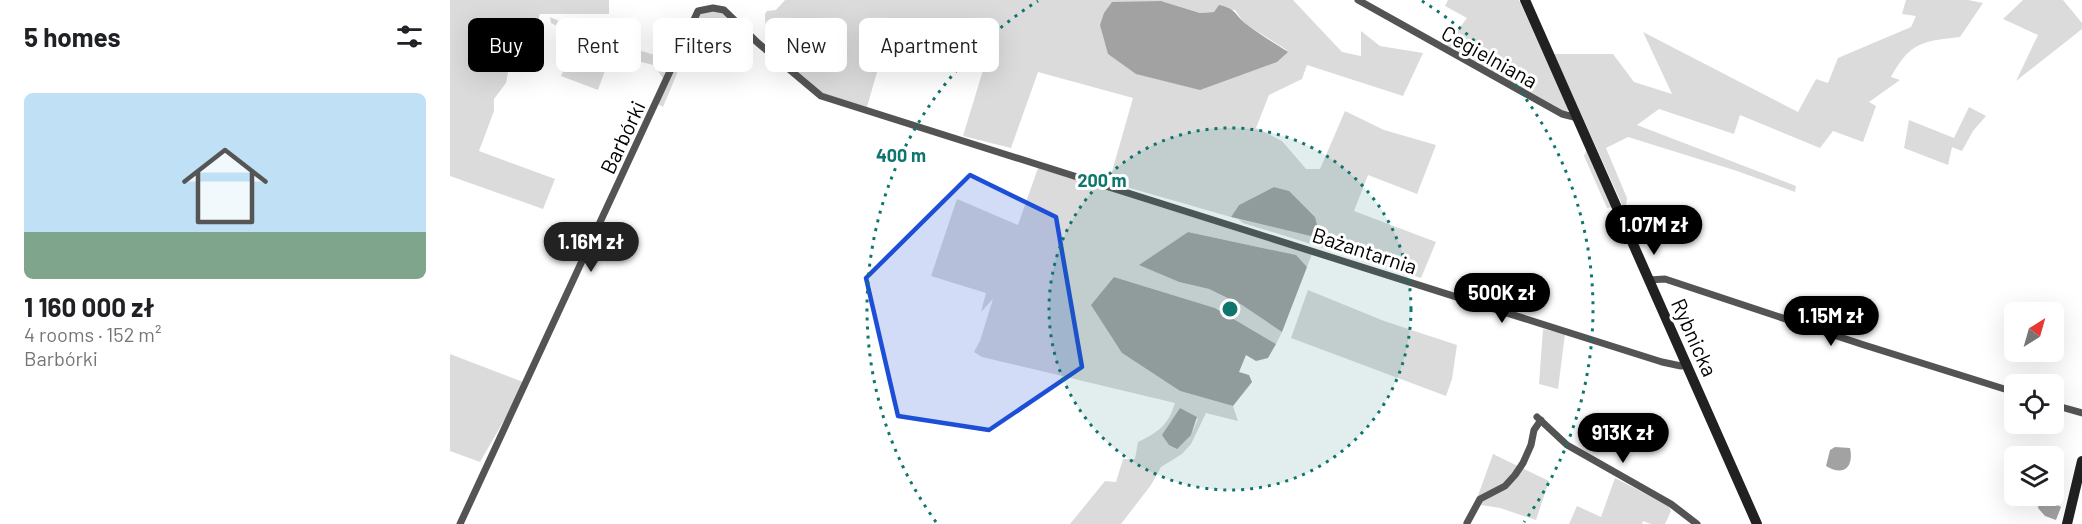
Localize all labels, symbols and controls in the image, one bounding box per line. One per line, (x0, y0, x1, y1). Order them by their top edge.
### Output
chip: Buy (468, 18, 544, 72)
chip: Rent (556, 18, 641, 72)
chip: Filters (653, 18, 753, 72)
chip: New (765, 18, 847, 72)
chip: Apartment (859, 18, 999, 72)
street label: Cegielniana (1438, 19, 1542, 93)
icon: filters (393, 20, 426, 53)
text: 5 homes (24, 21, 121, 52)
street label: Barbórki (594, 97, 650, 177)
icon: home (171, 132, 279, 240)
text: 400 m (876, 144, 926, 166)
text: 200 m (1077, 169, 1127, 191)
pin: 1.07M zł (1592, 205, 1716, 256)
text: 1.07M zł (1619, 212, 1689, 236)
street label: Bażantarnia (1309, 221, 1421, 279)
pin: 1.16M zł (529, 222, 653, 273)
text: 1.16M zł (558, 229, 624, 253)
pin: 500K zł (1447, 273, 1557, 324)
text: 500K zł (1468, 280, 1536, 304)
text: 1 160 000 zł (24, 291, 155, 322)
street label: Rybnicka (1667, 294, 1723, 380)
pin: 1.15M zł (1769, 296, 1893, 347)
centre of rings (1220, 299, 1240, 319)
north arrow (2004, 302, 2064, 362)
map controls (2004, 302, 2064, 506)
text: 1.15M zł (1798, 303, 1864, 327)
text: 4 rooms · 152 m² (24, 322, 161, 346)
text: Barbórki (24, 346, 98, 370)
button: locate (2004, 374, 2064, 434)
pin: 913K zł (1568, 413, 1678, 464)
text: 913K zł (1592, 420, 1654, 444)
button: layers (2004, 446, 2064, 506)

